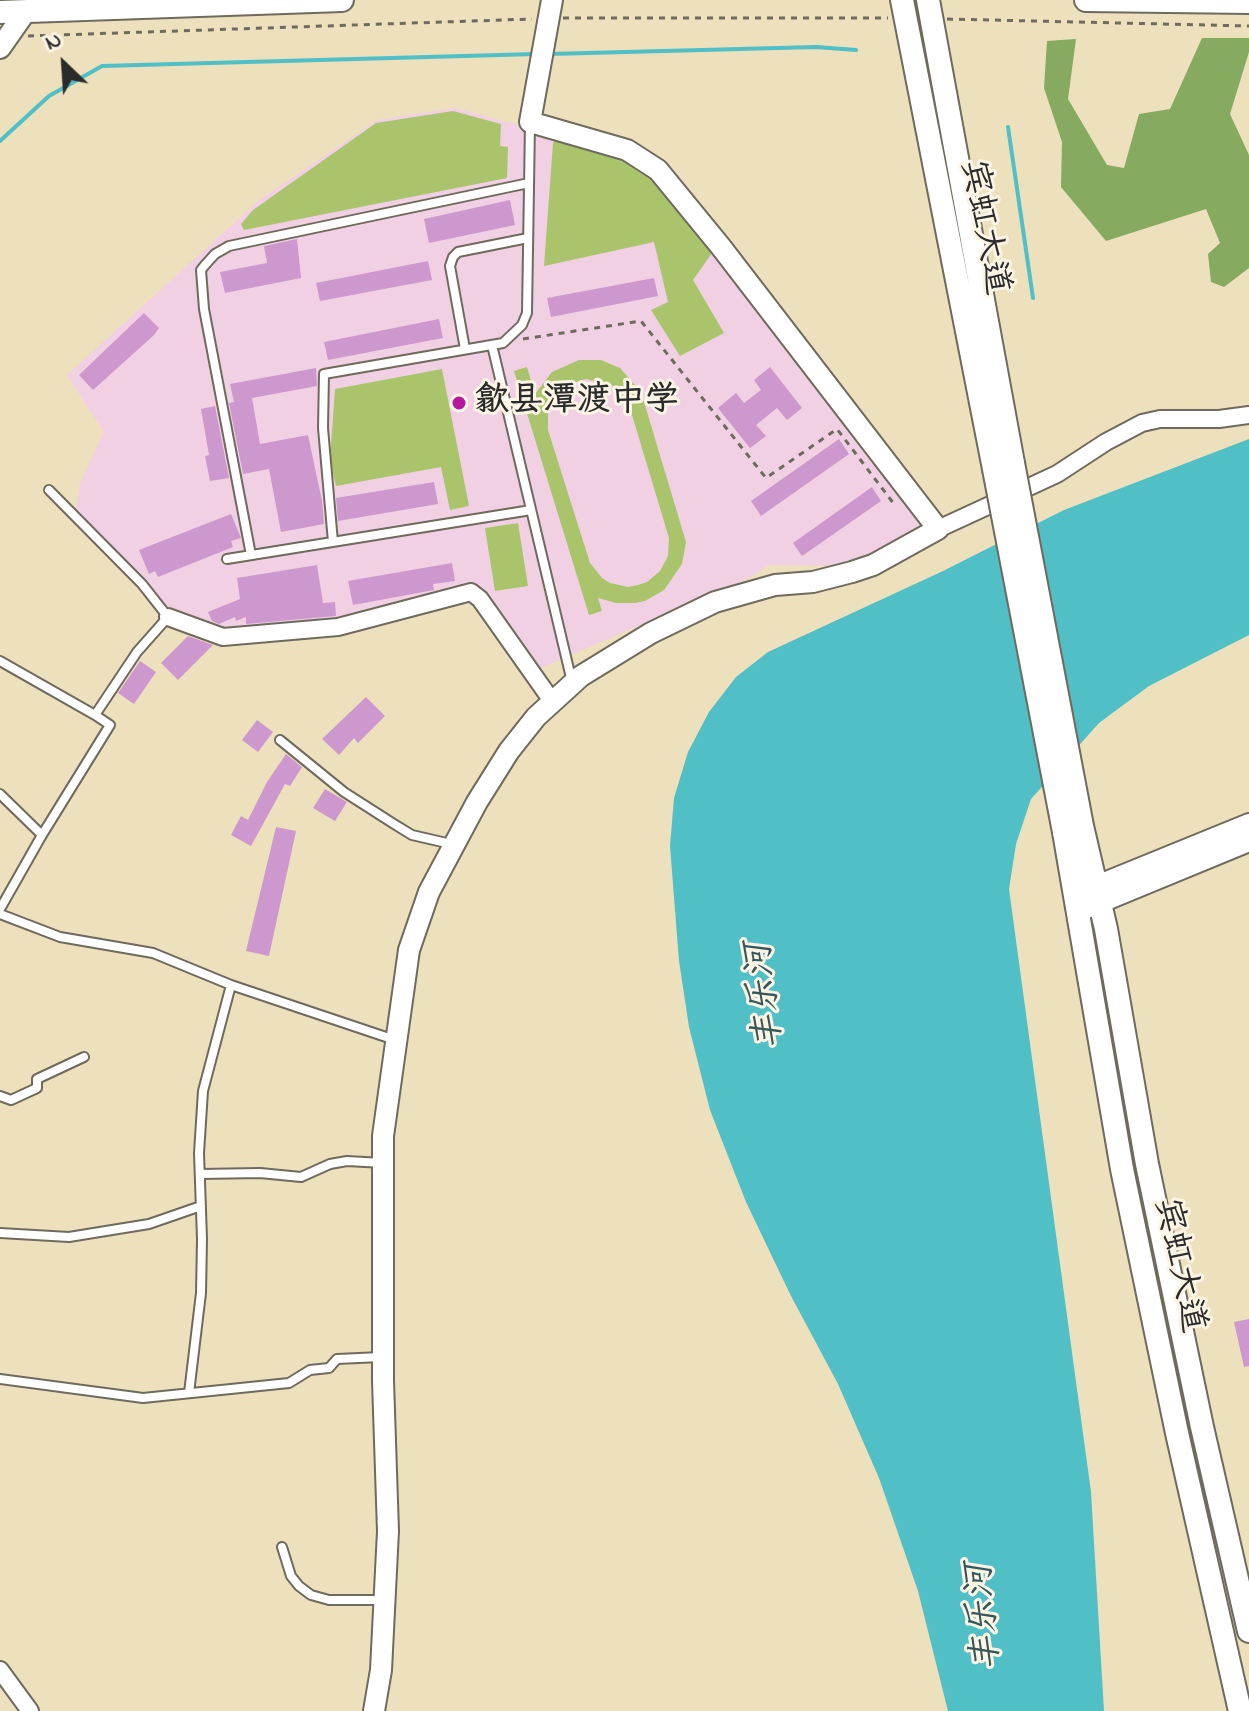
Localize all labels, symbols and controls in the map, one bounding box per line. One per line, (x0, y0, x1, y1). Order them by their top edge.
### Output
north arrow (24, 24, 104, 104)
text: N (40, 25, 67, 60)
street label: 宾虹大道 (949, 157, 1015, 299)
place label: 歙县潭渡中学 (475, 383, 679, 423)
marker: 歙县潭渡中学 (450, 394, 468, 412)
water label: 丰乐河 (740, 940, 796, 1052)
street label: 宾虹大道 (1143, 1195, 1211, 1337)
water label: 丰乐河 (961, 1561, 1013, 1673)

